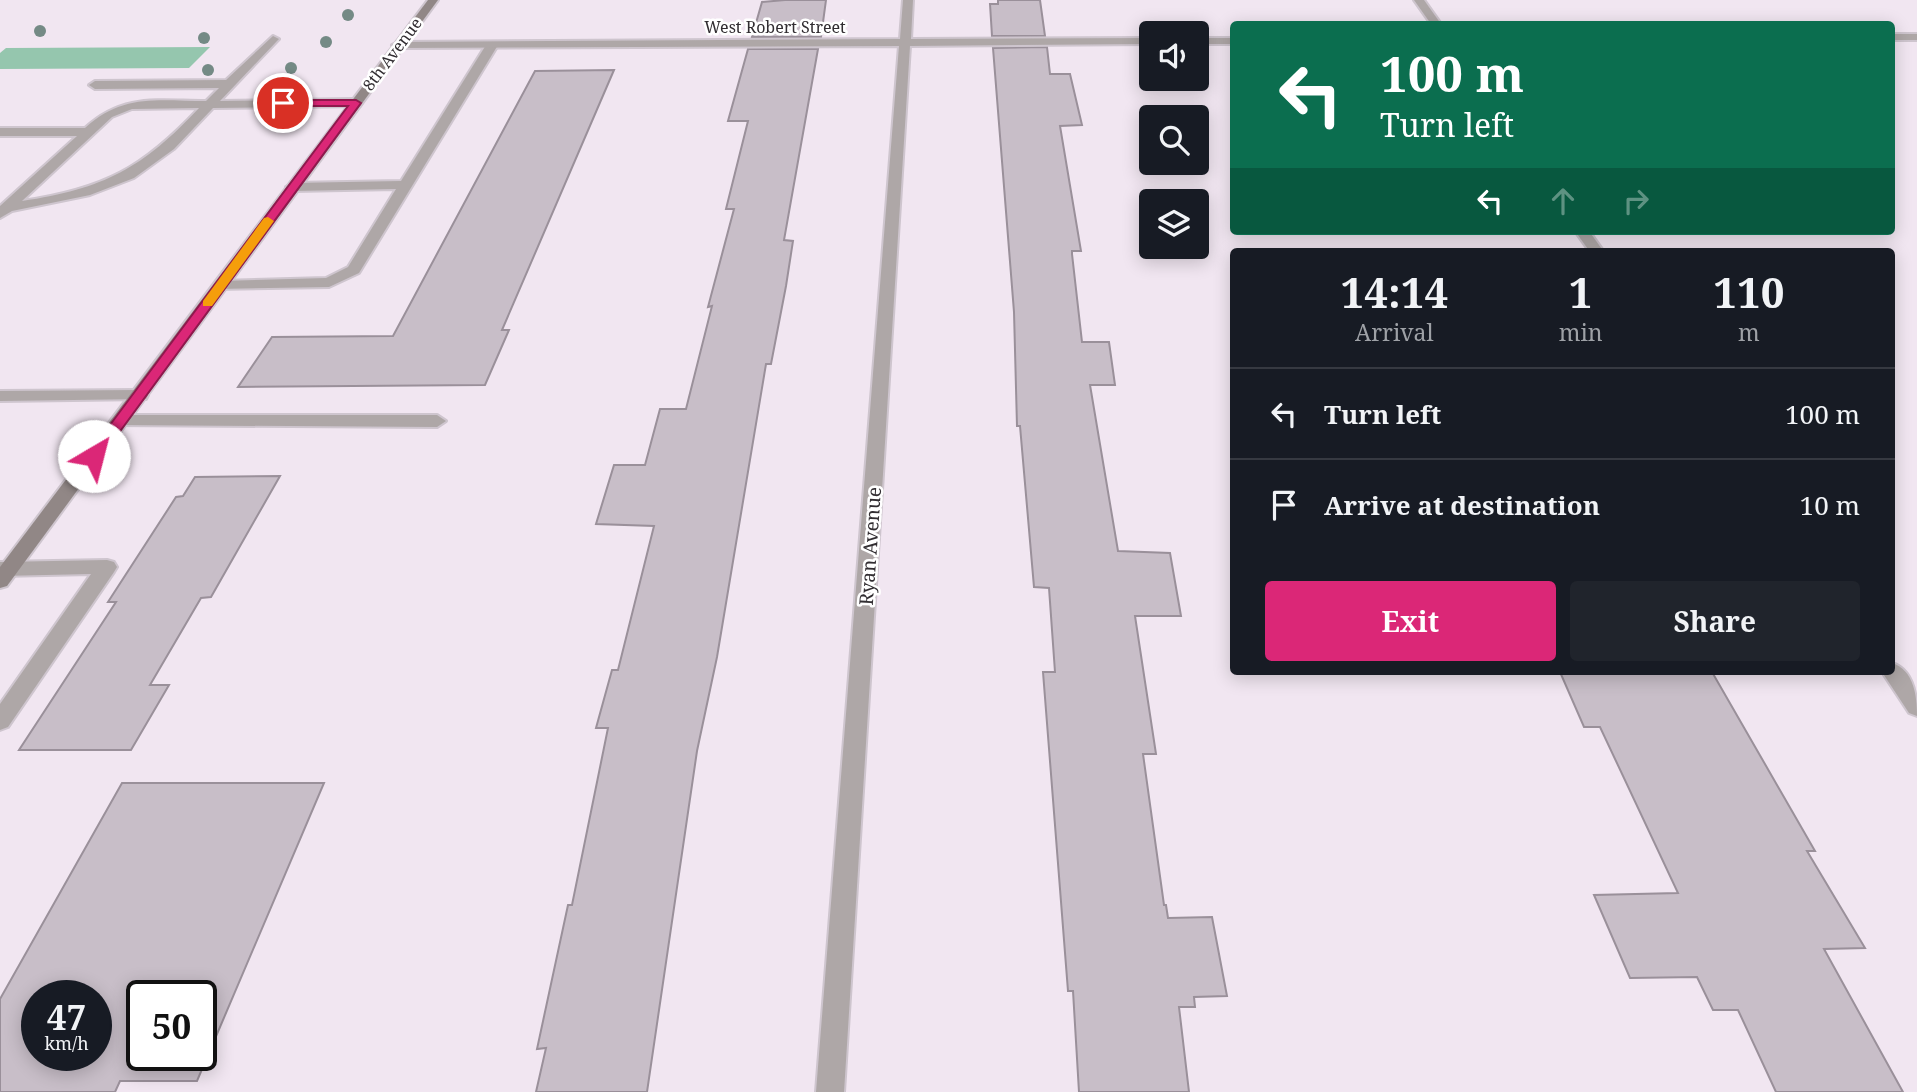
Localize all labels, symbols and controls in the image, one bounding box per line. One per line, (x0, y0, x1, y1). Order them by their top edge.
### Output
street label: 8th Avenue (357, 13, 427, 95)
street label: West Robert Street (704, 16, 846, 38)
map controls (1139, 21, 1209, 259)
button: sound (1139, 21, 1209, 91)
text: 100 m (1380, 40, 1524, 106)
icon: left (1265, 49, 1356, 140)
pin (253, 73, 313, 133)
icon: arrive (264, 84, 302, 122)
text: Turn left (1380, 103, 1514, 146)
button: search (1139, 105, 1209, 175)
icon: left (1471, 182, 1509, 220)
icon: ahead (1544, 182, 1582, 220)
icon: right (1617, 182, 1655, 220)
button: layers (1139, 189, 1209, 259)
text: 14:14 (1341, 263, 1448, 320)
text: 1 (1569, 263, 1593, 320)
text: 110 (1713, 263, 1784, 320)
text: Arrival (1355, 316, 1434, 348)
text: min (1559, 316, 1603, 348)
text: m (1738, 316, 1760, 348)
icon: left (1265, 395, 1303, 433)
text: Turn left (1324, 396, 1441, 432)
text: 100 m (1785, 396, 1860, 432)
position arrow (57, 419, 131, 493)
street label: Ryan Avenue (853, 486, 887, 606)
icon: arrive (1265, 486, 1303, 524)
text: Arrive at destination (1324, 487, 1600, 523)
text: 10 m (1800, 487, 1860, 523)
button: Exit (1265, 581, 1556, 661)
button: Share (1570, 581, 1860, 661)
speed limit sign: 50 (126, 980, 217, 1071)
text: 47 (47, 993, 86, 1040)
text: km/h (44, 1031, 89, 1055)

